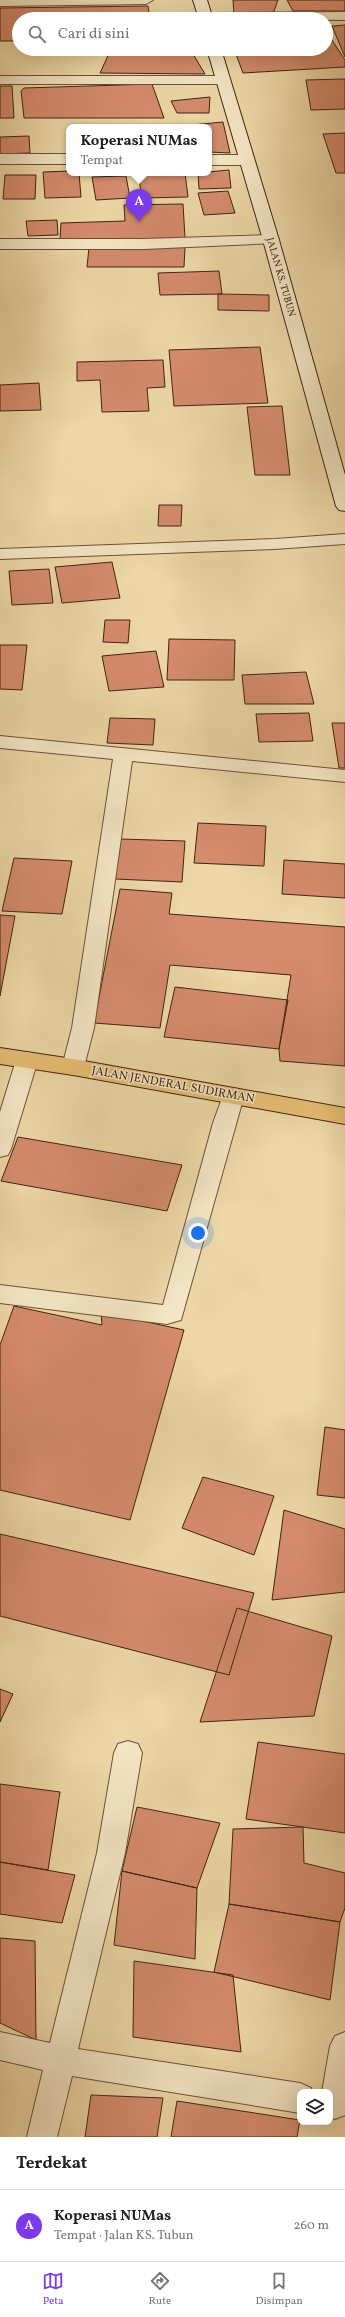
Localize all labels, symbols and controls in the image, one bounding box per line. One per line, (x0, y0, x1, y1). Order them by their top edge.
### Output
search box (12, 12, 333, 56)
icon: search (26, 23, 48, 45)
text: Cari di sini (58, 24, 129, 45)
popup (66, 124, 212, 176)
text: Koperasi NUMas (80, 131, 198, 152)
text: Tempat (80, 152, 123, 170)
pin: A (126, 189, 152, 222)
street label: JALAN KS. TUBUN (263, 236, 299, 319)
street label: JALAN JENDERAL SUDIRMAN (90, 1063, 256, 1107)
your location (188, 1223, 208, 1243)
map controls (297, 2089, 333, 2125)
button: layers (297, 2089, 333, 2125)
text: Terdekat (16, 2152, 87, 2175)
text: Koperasi NUMas (54, 2206, 171, 2227)
text: A (24, 2217, 34, 2235)
text: 260 m (294, 2217, 329, 2235)
text: Tempat · Jalan KS. Tubun (54, 2227, 194, 2245)
tab: Peta (42, 2270, 64, 2309)
tab: Rute (148, 2270, 171, 2309)
tab: Disimpan (255, 2270, 303, 2309)

